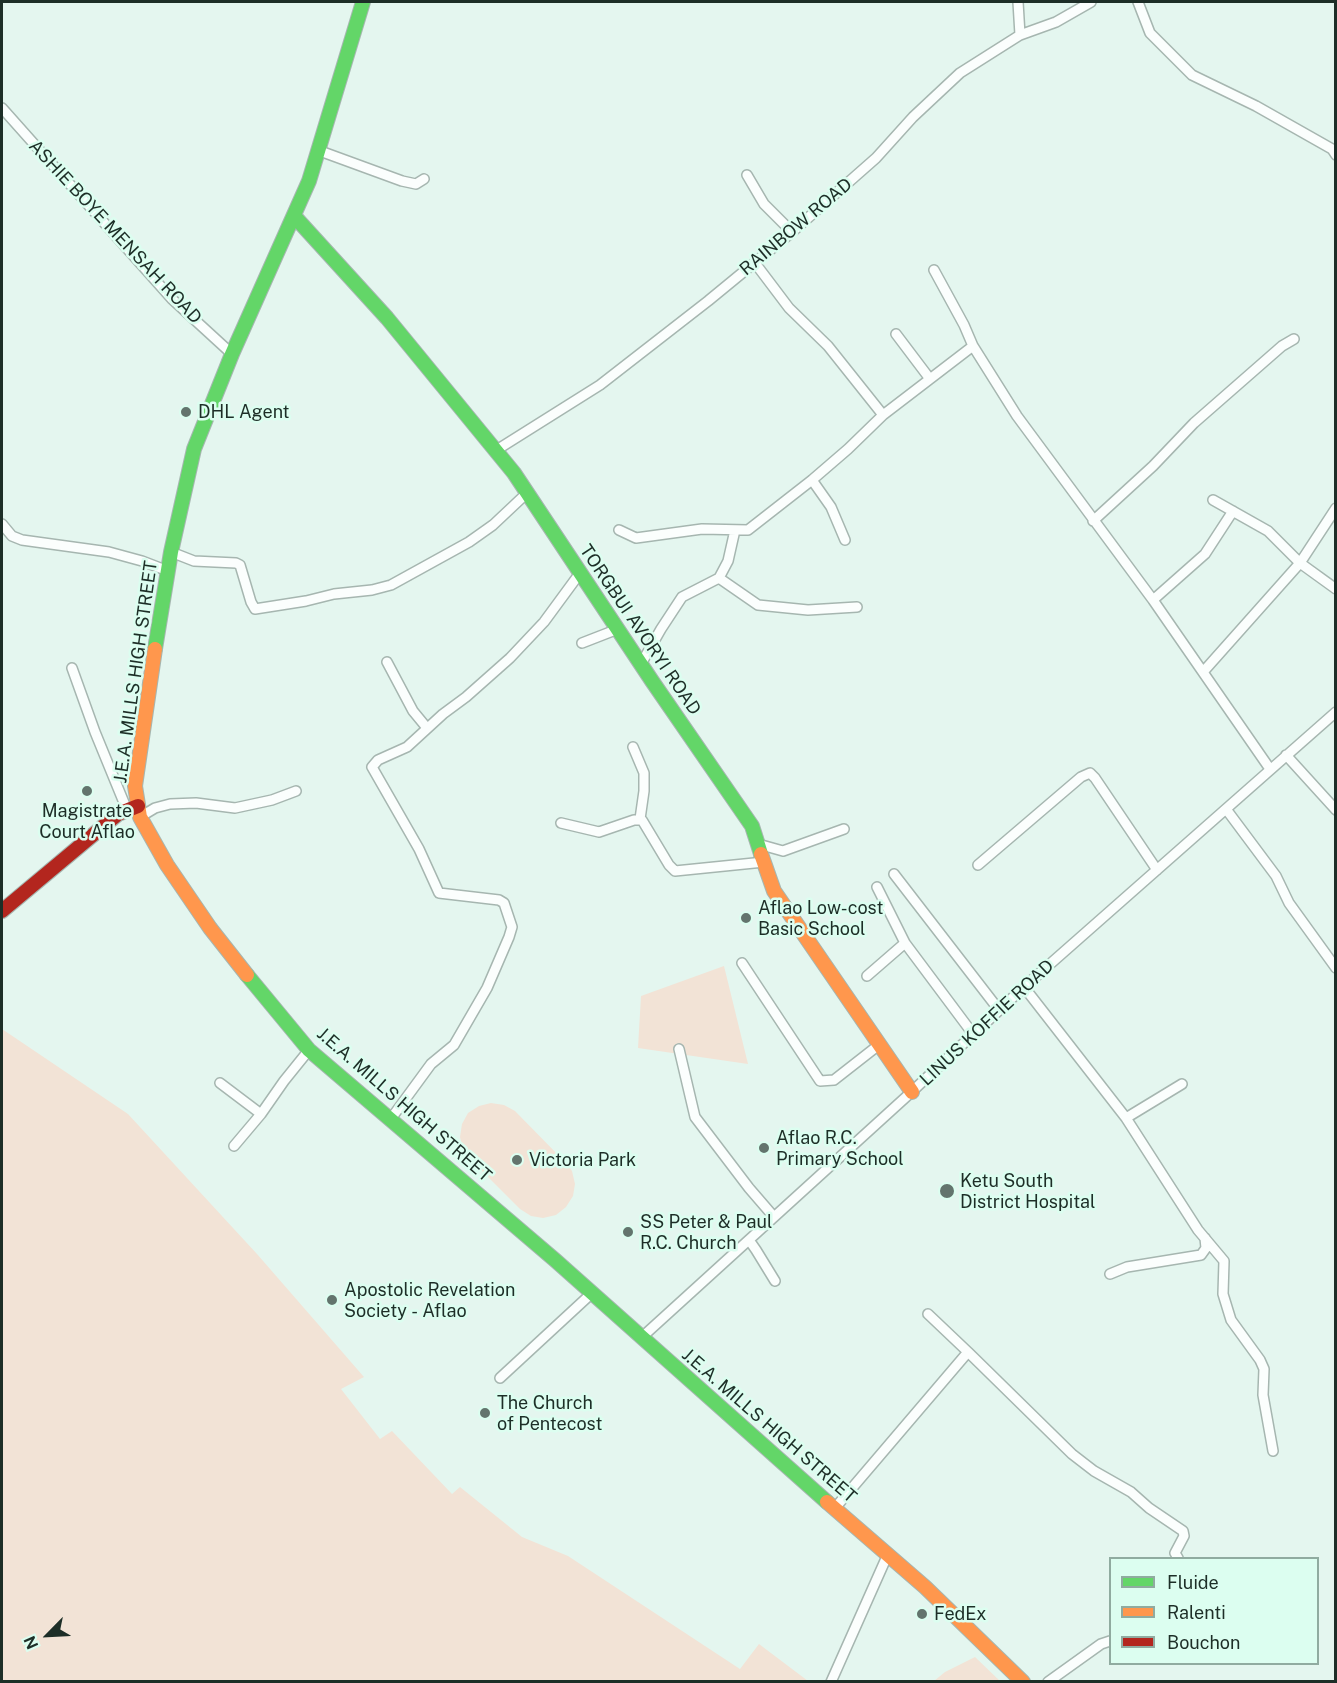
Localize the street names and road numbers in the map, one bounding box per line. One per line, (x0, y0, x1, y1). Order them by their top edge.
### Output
street label: ASHIE BOYE MENSAH ROAD (24, 136, 206, 328)
street label: RAINBOW ROAD (735, 174, 857, 280)
street label: TORGBUI AVORYI ROAD (575, 541, 705, 719)
street label: J.E.A. MILLS HIGH STREET (110, 559, 162, 785)
street label: LINUS KOFFIE ROAD (916, 955, 1058, 1091)
street label: J.E.A. MILLS HIGH STREET (312, 1023, 496, 1187)
street label: J.E.A. MILLS HIGH STREET (677, 1344, 861, 1508)

